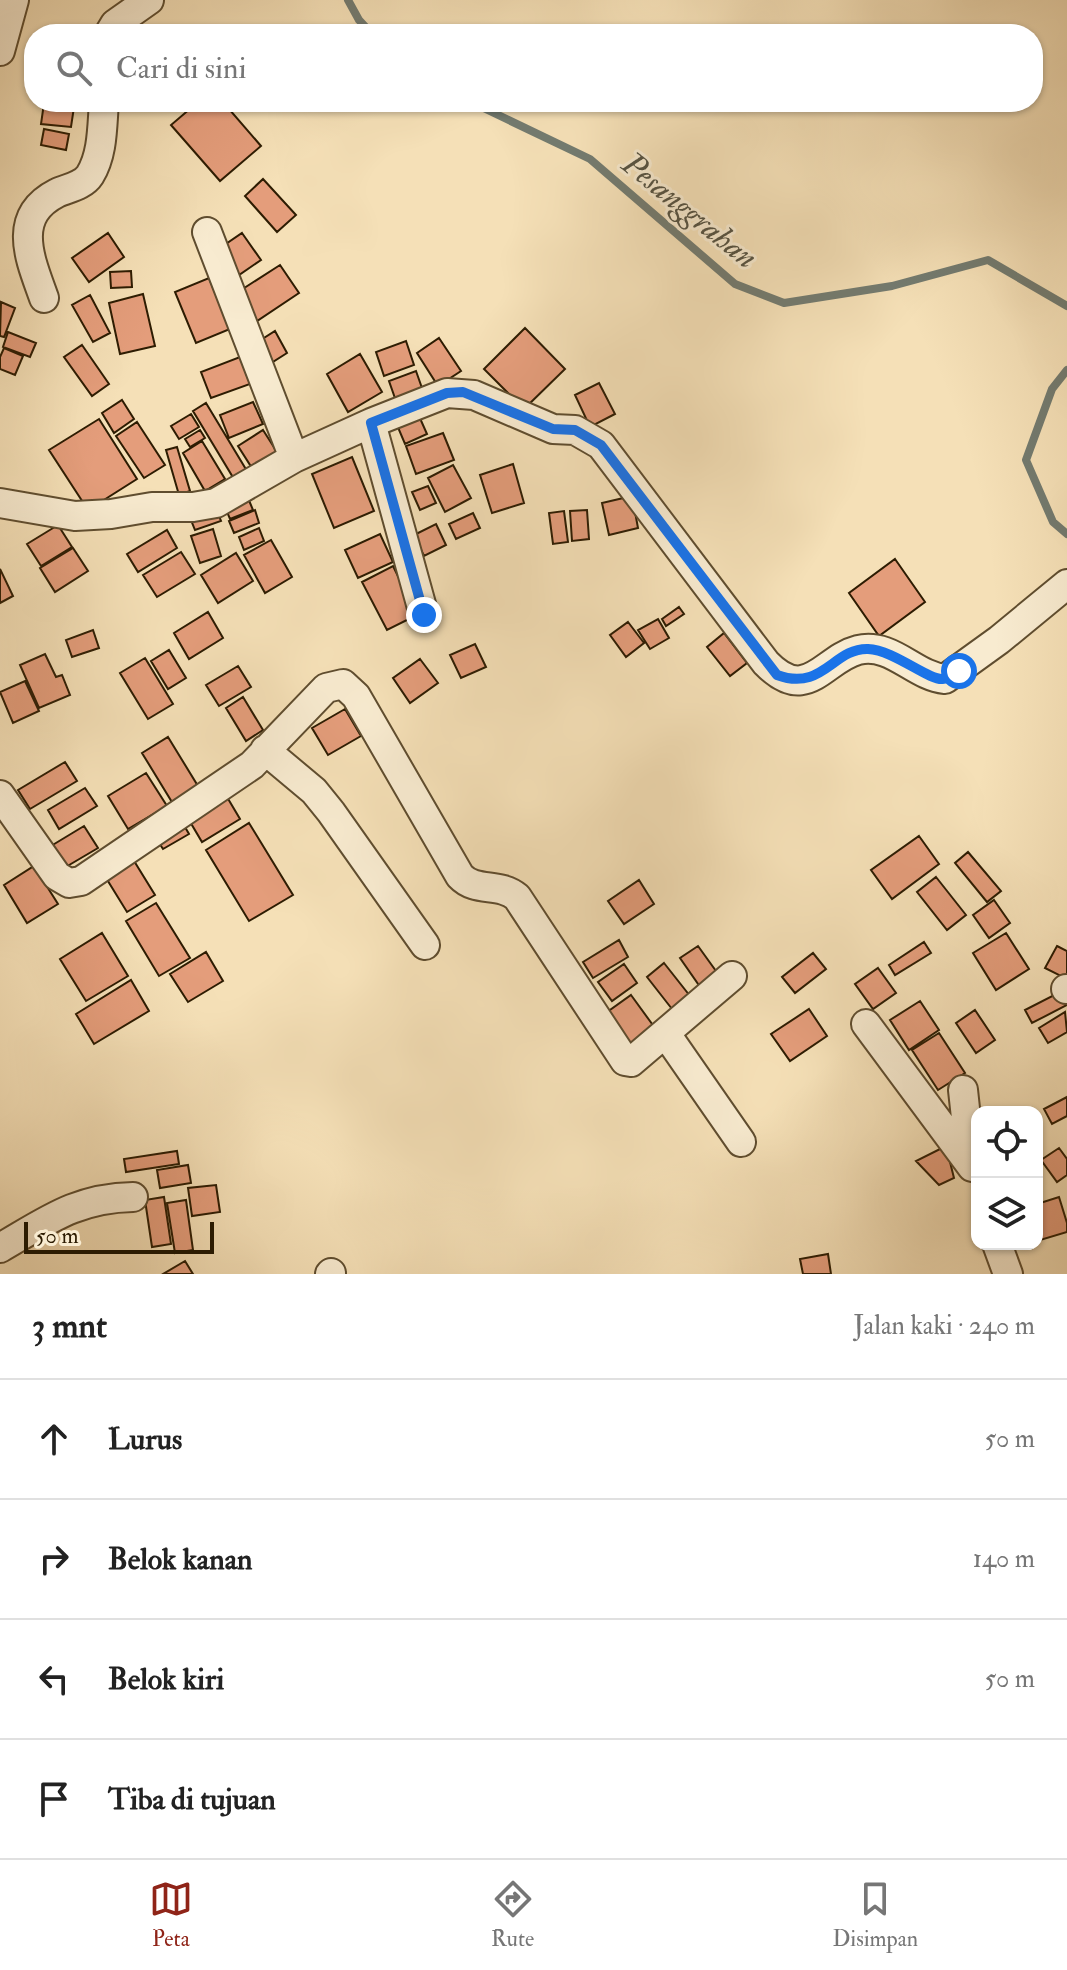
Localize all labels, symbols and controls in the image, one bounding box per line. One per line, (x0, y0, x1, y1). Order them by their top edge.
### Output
search box (24, 24, 1043, 112)
icon: search (52, 46, 96, 90)
text: Cari di sini (116, 50, 246, 87)
water label: Pesanggrahan (613, 143, 765, 278)
route end (406, 597, 442, 633)
route start (941, 653, 977, 689)
map controls (971, 1106, 1043, 1250)
button: locate (971, 1106, 1043, 1178)
button: layers (971, 1178, 1043, 1250)
scale bar (24, 1218, 214, 1254)
text: 50 m (36, 1222, 78, 1250)
text: 3 mnt (32, 1305, 107, 1348)
text: Jalan kaki · 240 m (854, 1310, 1035, 1342)
icon: ahead (32, 1417, 76, 1461)
text: Lurus (108, 1421, 182, 1458)
text: 50 m (985, 1423, 1035, 1455)
icon: right (32, 1537, 76, 1581)
text: Belok kanan (108, 1541, 252, 1578)
text: 140 m (973, 1543, 1035, 1575)
icon: left (32, 1657, 76, 1701)
text: Belok kiri (108, 1661, 224, 1698)
text: 50 m (985, 1663, 1035, 1695)
icon: arrive (32, 1777, 76, 1821)
text: Tiba di tujuan (108, 1781, 276, 1818)
tab: Peta (149, 1877, 193, 1953)
tab: Rute (491, 1877, 535, 1953)
tab: Disimpan (832, 1877, 918, 1953)

